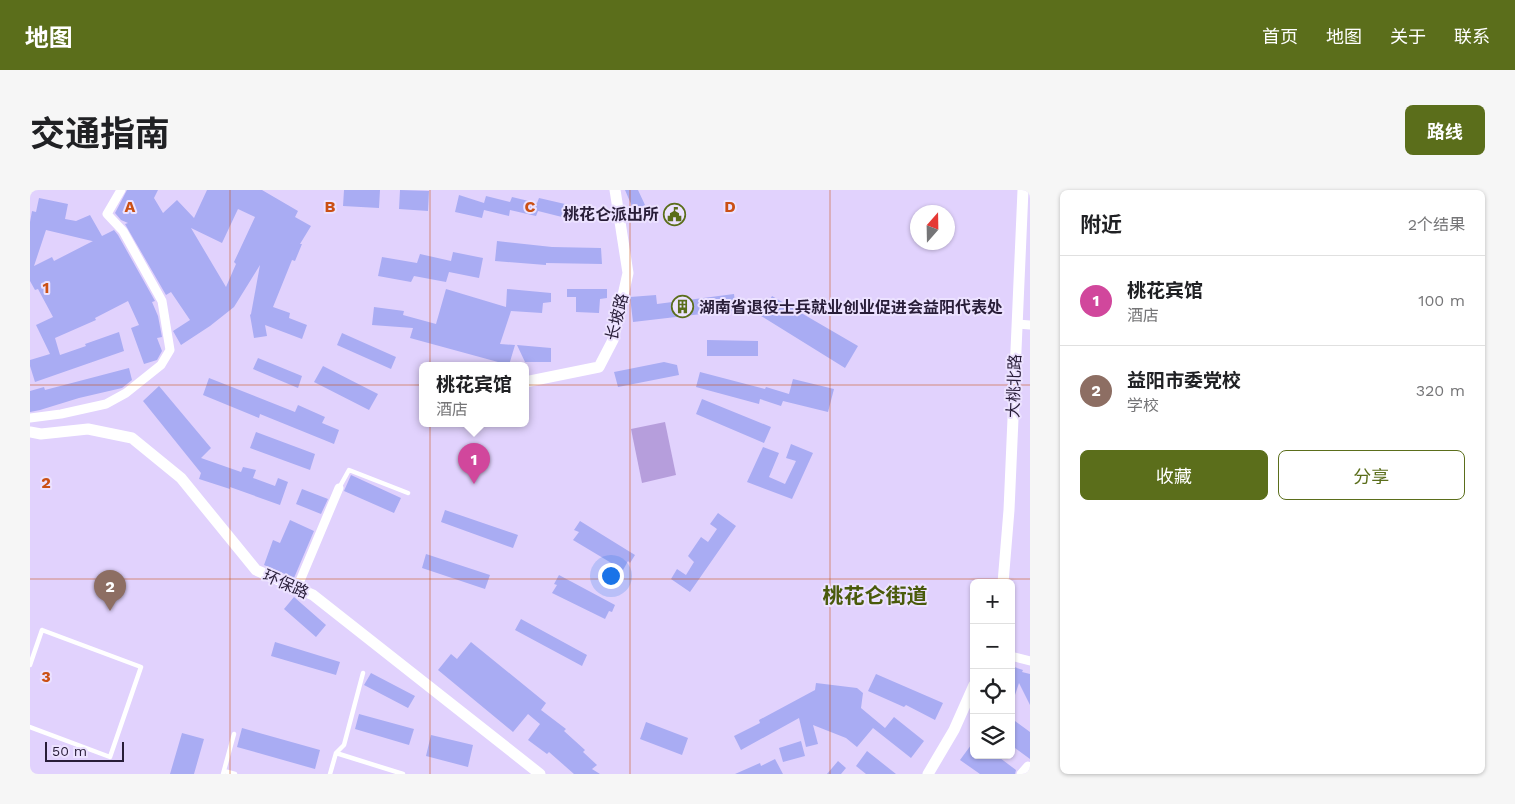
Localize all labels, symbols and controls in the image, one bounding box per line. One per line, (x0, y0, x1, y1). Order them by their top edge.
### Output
text: 地图 (25, 24, 73, 52)
text: 首页 (1262, 26, 1298, 47)
text: 地图 (1326, 26, 1362, 47)
text: 关于 (1390, 26, 1426, 47)
text: 联系 (1454, 26, 1490, 47)
button: 路线 (1405, 105, 1485, 155)
text: 交通指南 (30, 113, 170, 155)
text: A (125, 197, 136, 216)
text: B (325, 197, 336, 216)
text: C (525, 197, 536, 216)
text: D (724, 197, 736, 216)
public building icon: 桃花仑派出所 (663, 202, 687, 226)
place label: 桃花仑派出所 (563, 205, 659, 224)
north arrow (910, 205, 955, 250)
text: 附近 (1080, 212, 1122, 237)
text: 2个结果 (1408, 215, 1465, 234)
text: 1 (43, 278, 49, 297)
text: 桃花宾馆 (1127, 279, 1203, 302)
street label: 长坡路 (602, 291, 632, 343)
text: 1 (1093, 291, 1099, 310)
text: 100 m (1418, 291, 1465, 310)
building icon: 湖南省退役士兵就业创业促进会益阳代表处 (671, 295, 695, 319)
place label: 湖南省退役士兵就业创业促进会益阳代表处 (699, 298, 1003, 317)
text: 酒店 (1127, 306, 1159, 325)
street label: 大桃北路 (1003, 354, 1025, 418)
popup (419, 362, 529, 427)
text: 益阳市委党校 (1127, 369, 1241, 392)
text: 桃花宾馆 (436, 373, 512, 396)
text: 2 (1091, 381, 1101, 400)
text: 320 m (1416, 381, 1465, 400)
text: 学校 (1127, 396, 1159, 415)
text: 酒店 (436, 400, 468, 419)
pin: 1 (458, 443, 490, 484)
button: 收藏 (1080, 450, 1268, 500)
button: 分享 (1278, 450, 1465, 500)
text: 2 (41, 473, 51, 492)
your location (598, 563, 624, 589)
street label: 环保路 (260, 566, 312, 602)
pin: 2 (94, 570, 126, 611)
map controls (970, 579, 1015, 759)
button: + (970, 579, 1015, 624)
district label: 桃花仑街道 (823, 583, 928, 608)
button: − (970, 624, 1015, 669)
text: 3 (41, 667, 51, 686)
button: locate (970, 669, 1015, 714)
button: layers (970, 714, 1015, 759)
scale bar (45, 739, 124, 762)
text: 50 m (52, 743, 87, 759)

